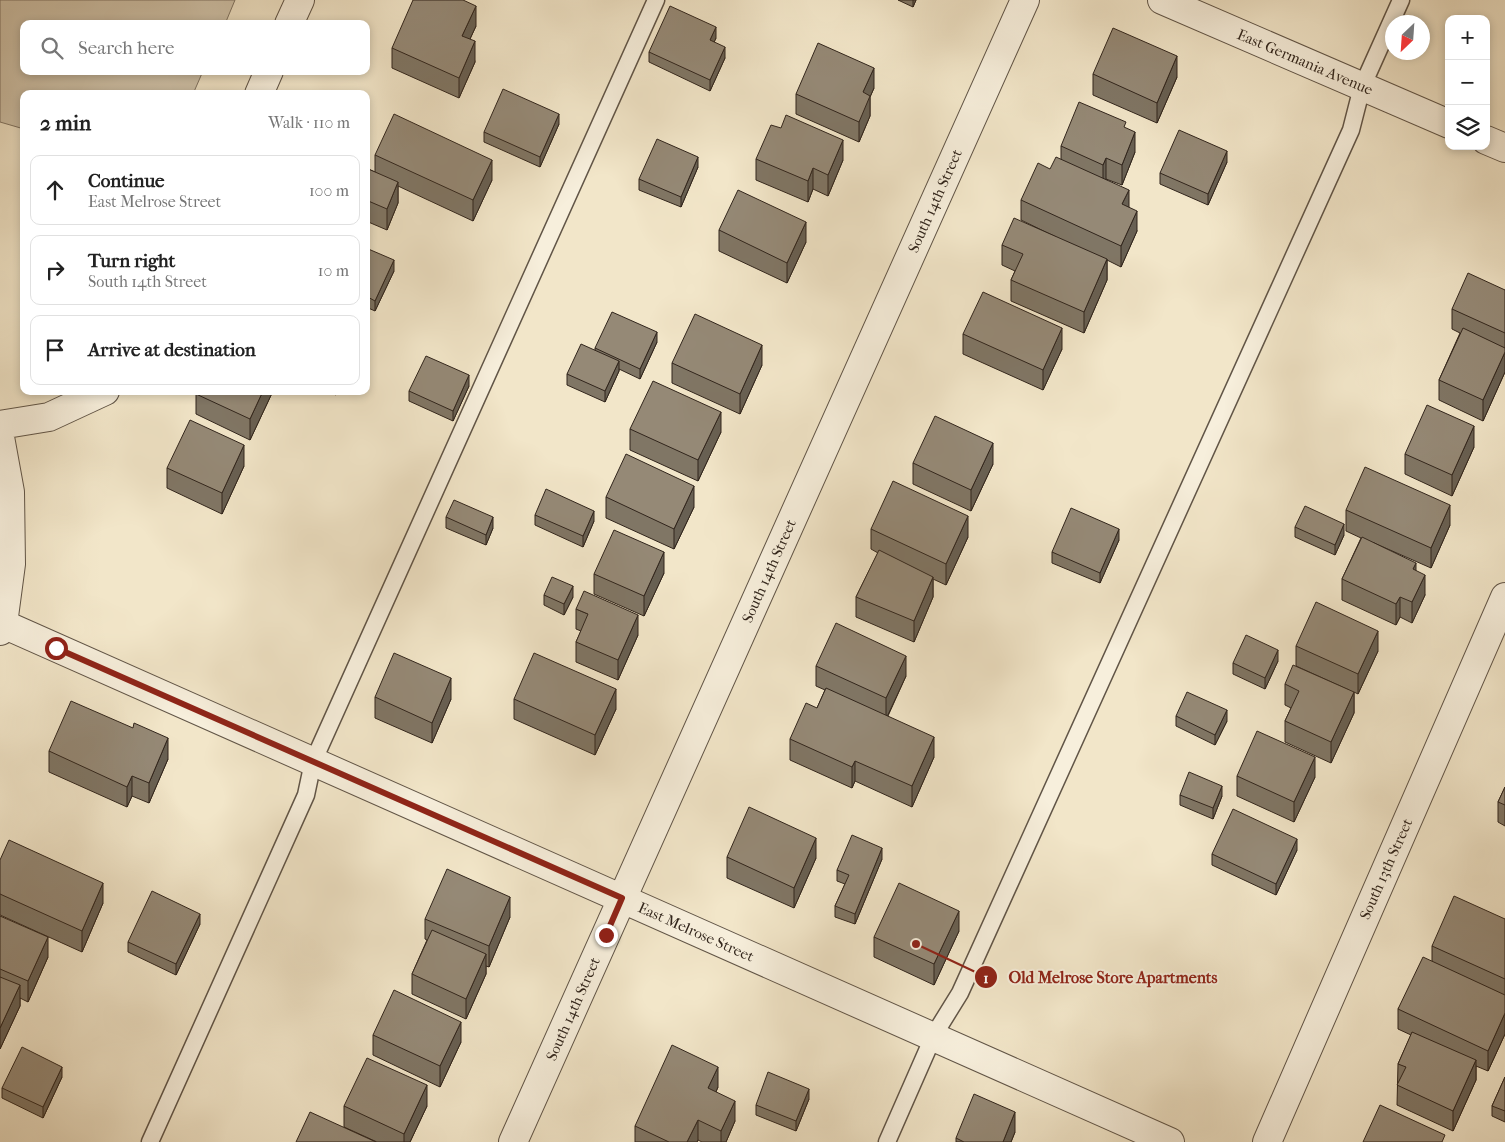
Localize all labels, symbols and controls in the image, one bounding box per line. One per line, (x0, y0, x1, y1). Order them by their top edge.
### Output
north arrow (1385, 15, 1430, 60)
map controls (1445, 15, 1490, 150)
button: + (1445, 15, 1490, 60)
search box (20, 20, 370, 75)
street label: East Germania Avenue (1234, 25, 1376, 99)
icon: search (38, 34, 66, 62)
text: Search here (78, 37, 174, 59)
button: − (1445, 60, 1490, 105)
button: layers (1445, 105, 1490, 150)
text: 2 min (40, 111, 91, 135)
text: Walk · 110 m (268, 113, 350, 132)
street label: South 14th Street (904, 146, 966, 256)
text: Continue (88, 170, 164, 192)
icon: ahead (41, 176, 69, 204)
text: 100 m (309, 181, 349, 200)
text: East Melrose Street (88, 192, 221, 211)
text: Turn right (88, 250, 175, 272)
icon: right (41, 256, 69, 284)
text: 10 m (318, 261, 349, 280)
text: South 14th Street (88, 272, 207, 291)
icon: arrive (41, 336, 69, 364)
text: Arrive at destination (88, 339, 256, 361)
street label: South 14th Street (738, 516, 800, 626)
route start (45, 637, 68, 660)
street label: South 13th Street (1356, 815, 1417, 922)
street label: East Melrose Street (635, 898, 757, 966)
route end (595, 924, 618, 947)
street label: South 14th Street (542, 954, 604, 1064)
callout: Old Melrose Store Apartments (974, 962, 1228, 993)
text: Old Melrose Store Apartments (1009, 968, 1218, 988)
text: 1 (983, 969, 989, 987)

